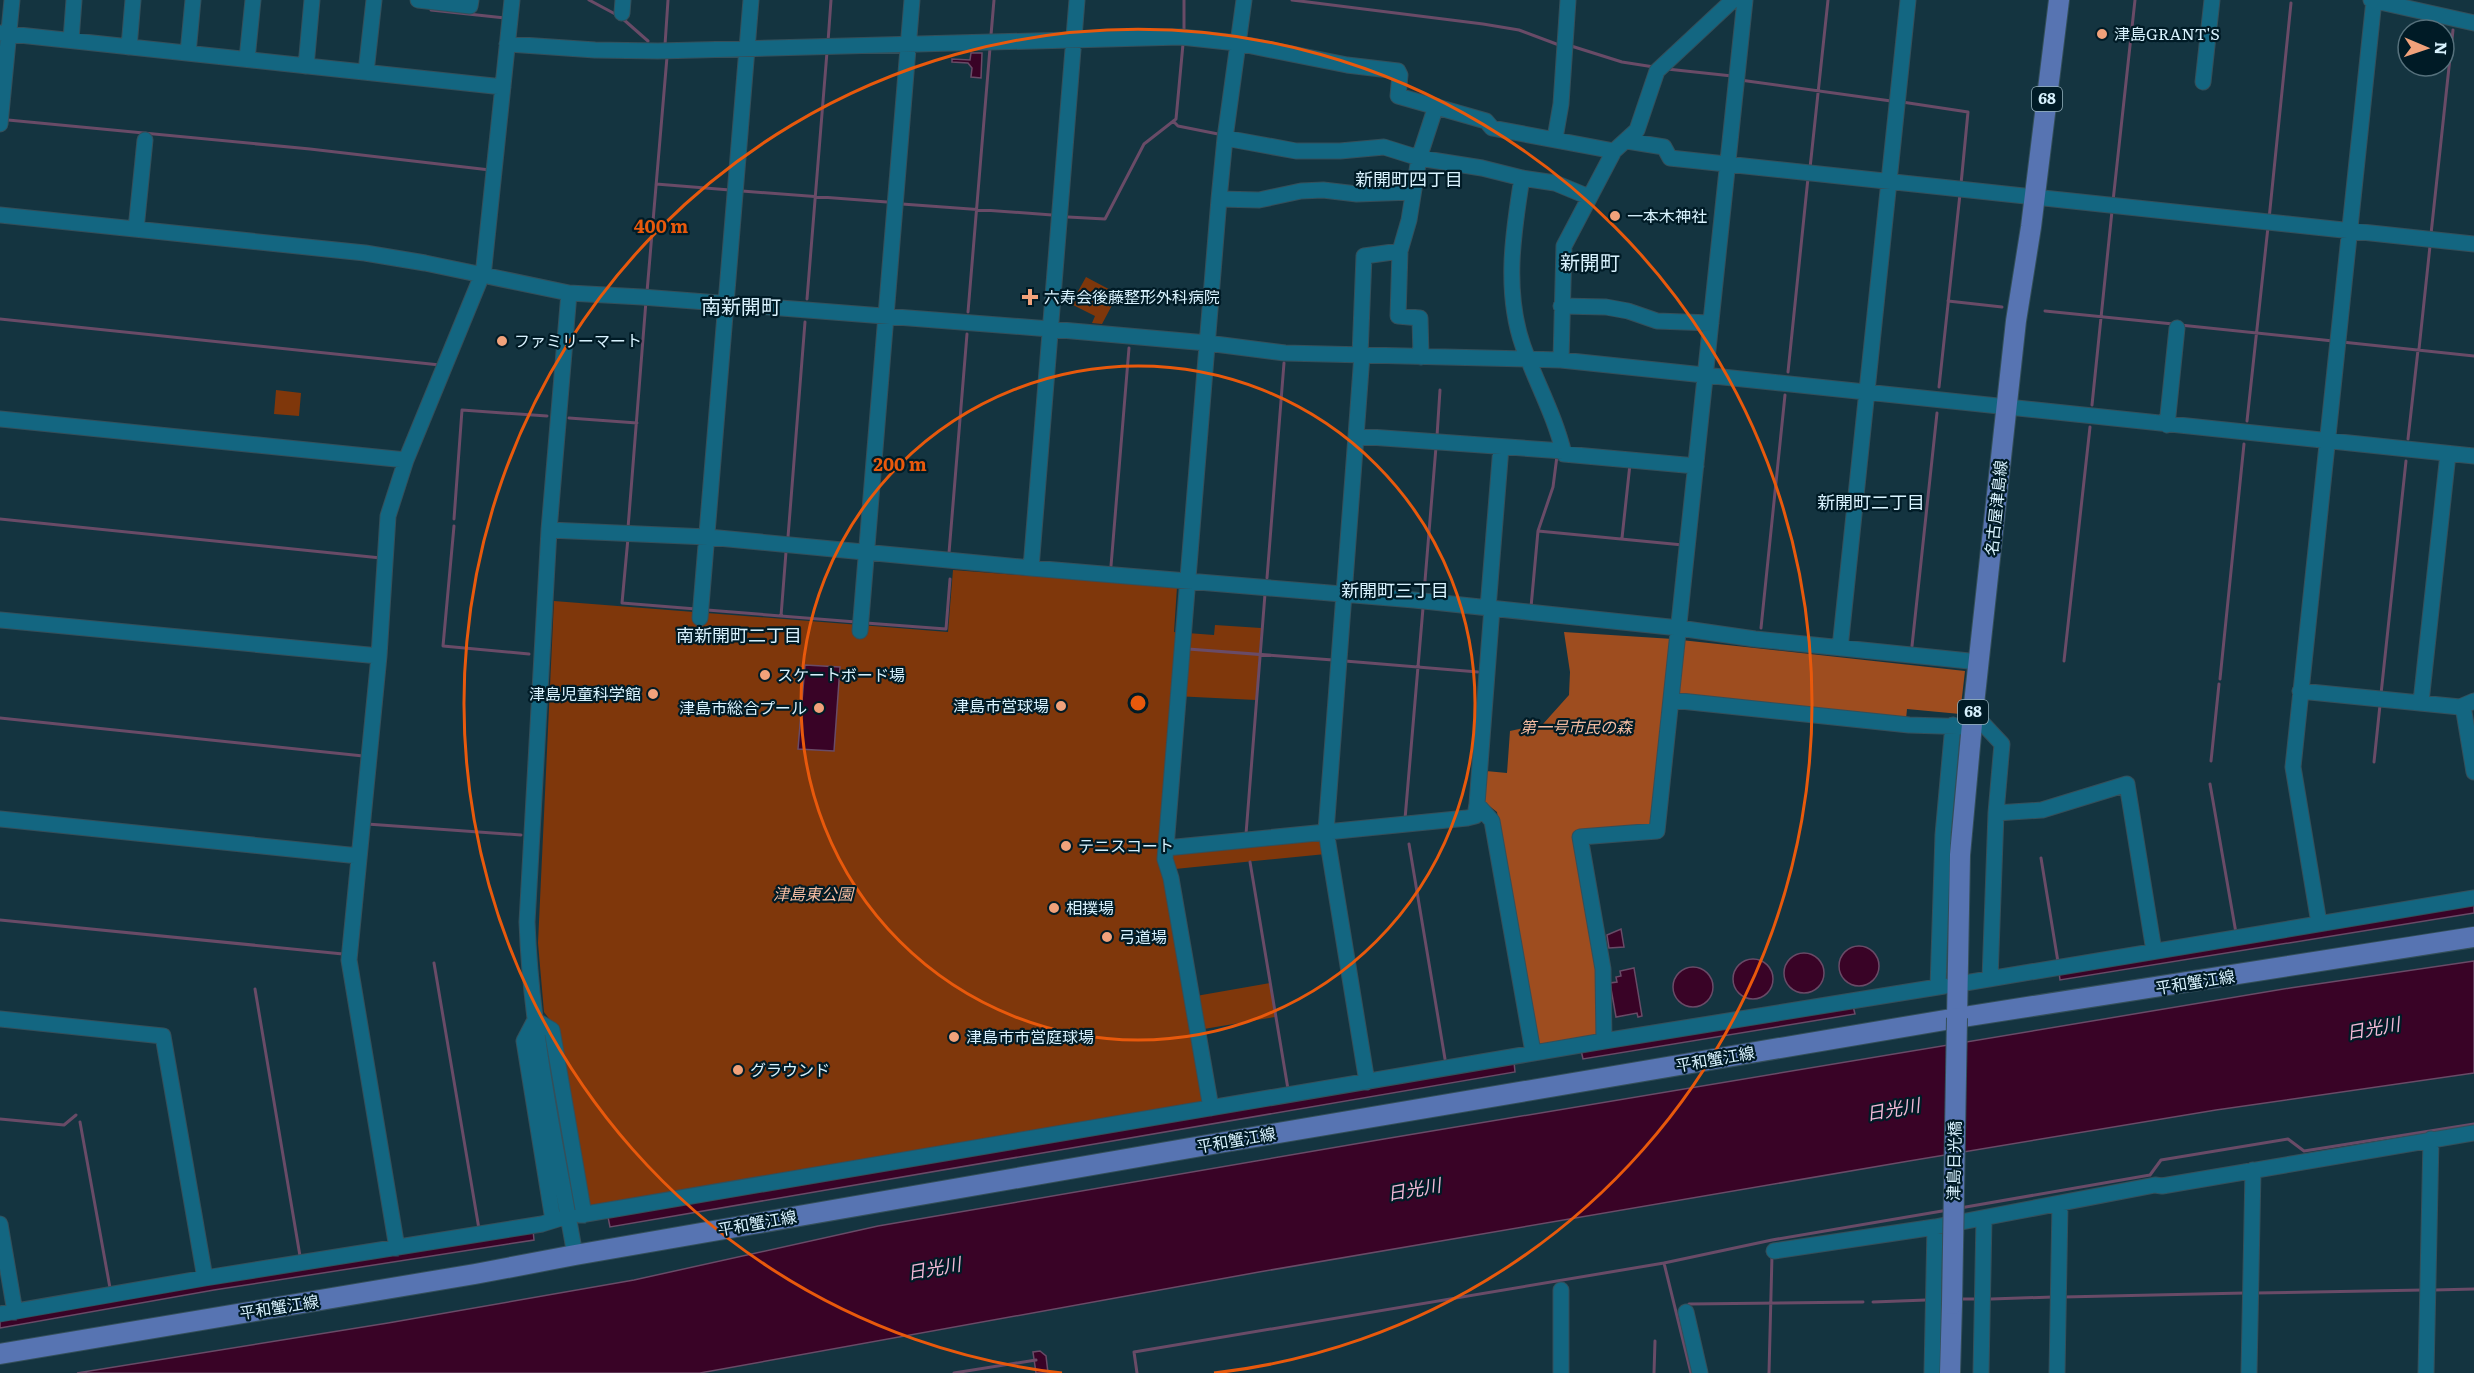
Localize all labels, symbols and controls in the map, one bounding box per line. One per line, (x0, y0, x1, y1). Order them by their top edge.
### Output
north arrow (2396, 18, 2456, 78)
place label: 津島GRANT'S (2114, 21, 2220, 45)
marker: 津島GRANT'S (2095, 27, 2109, 41)
text: N (2430, 41, 2454, 56)
road number: 68 (2032, 87, 2062, 111)
district label: 新開町四丁目 (1355, 165, 1463, 192)
place label: 一本木神社 (1627, 203, 1707, 227)
marker: 一本木神社 (1608, 209, 1622, 223)
text: 400 m (634, 212, 688, 239)
district label: 新開町 (1560, 246, 1620, 276)
place label: 六寿会後藤整形外科病院 (1044, 284, 1220, 308)
marker: 六寿会後藤整形外科病院 (1021, 288, 1039, 306)
district label: 南新開町 (701, 290, 781, 320)
place label: ファミリーマート (514, 328, 642, 352)
marker: ファミリーマート (495, 334, 509, 348)
text: 200 m (873, 450, 927, 477)
street label: 名古屋津島線 (1978, 459, 2012, 557)
district label: 新開町二丁目 (1817, 488, 1925, 515)
district label: 新開町三丁目 (1341, 576, 1449, 603)
district label: 南新開町二丁目 (676, 621, 802, 648)
place label: スケートボード場 (777, 662, 905, 686)
marker: スケートボード場 (758, 668, 772, 682)
place label: 津島児童科学館 (529, 681, 641, 705)
marker: 津島児童科学館 (646, 687, 660, 701)
place label: 津島市営球場 (953, 693, 1049, 717)
centre of rings (1128, 693, 1148, 713)
place label: 津島市総合プール (679, 695, 807, 719)
marker: 津島市営球場 (1054, 699, 1068, 713)
road number: 68 (1958, 700, 1988, 724)
marker: 津島市総合プール (812, 701, 826, 715)
park label: 第一号市民の森 (1520, 714, 1634, 738)
place label: テニスコート (1078, 833, 1174, 857)
marker: テニスコート (1059, 839, 1073, 853)
park label: 津島東公園 (773, 881, 855, 905)
place label: 相撲場 (1066, 895, 1114, 919)
marker: 相撲場 (1047, 901, 1061, 915)
place label: 弓道場 (1119, 924, 1167, 948)
marker: 弓道場 (1100, 930, 1114, 944)
street label: 平和蟹江線 (2153, 963, 2236, 999)
water label: 日光川 (2344, 1009, 2404, 1046)
place label: 津島市市営庭球場 (966, 1024, 1094, 1048)
marker: 津島市市営庭球場 (947, 1030, 961, 1044)
street label: 平和蟹江線 (1673, 1039, 1756, 1077)
place label: グラウンド (750, 1057, 830, 1081)
marker: グラウンド (731, 1063, 745, 1077)
water label: 日光川 (1864, 1090, 1924, 1127)
street label: 平和蟹江線 (1194, 1120, 1277, 1158)
street label: 津島日光橋 (1940, 1121, 1966, 1201)
water label: 日光川 (1385, 1170, 1445, 1207)
street label: 平和蟹江線 (715, 1203, 798, 1241)
water label: 日光川 (905, 1249, 965, 1286)
street label: 平和蟹江線 (237, 1288, 320, 1324)

